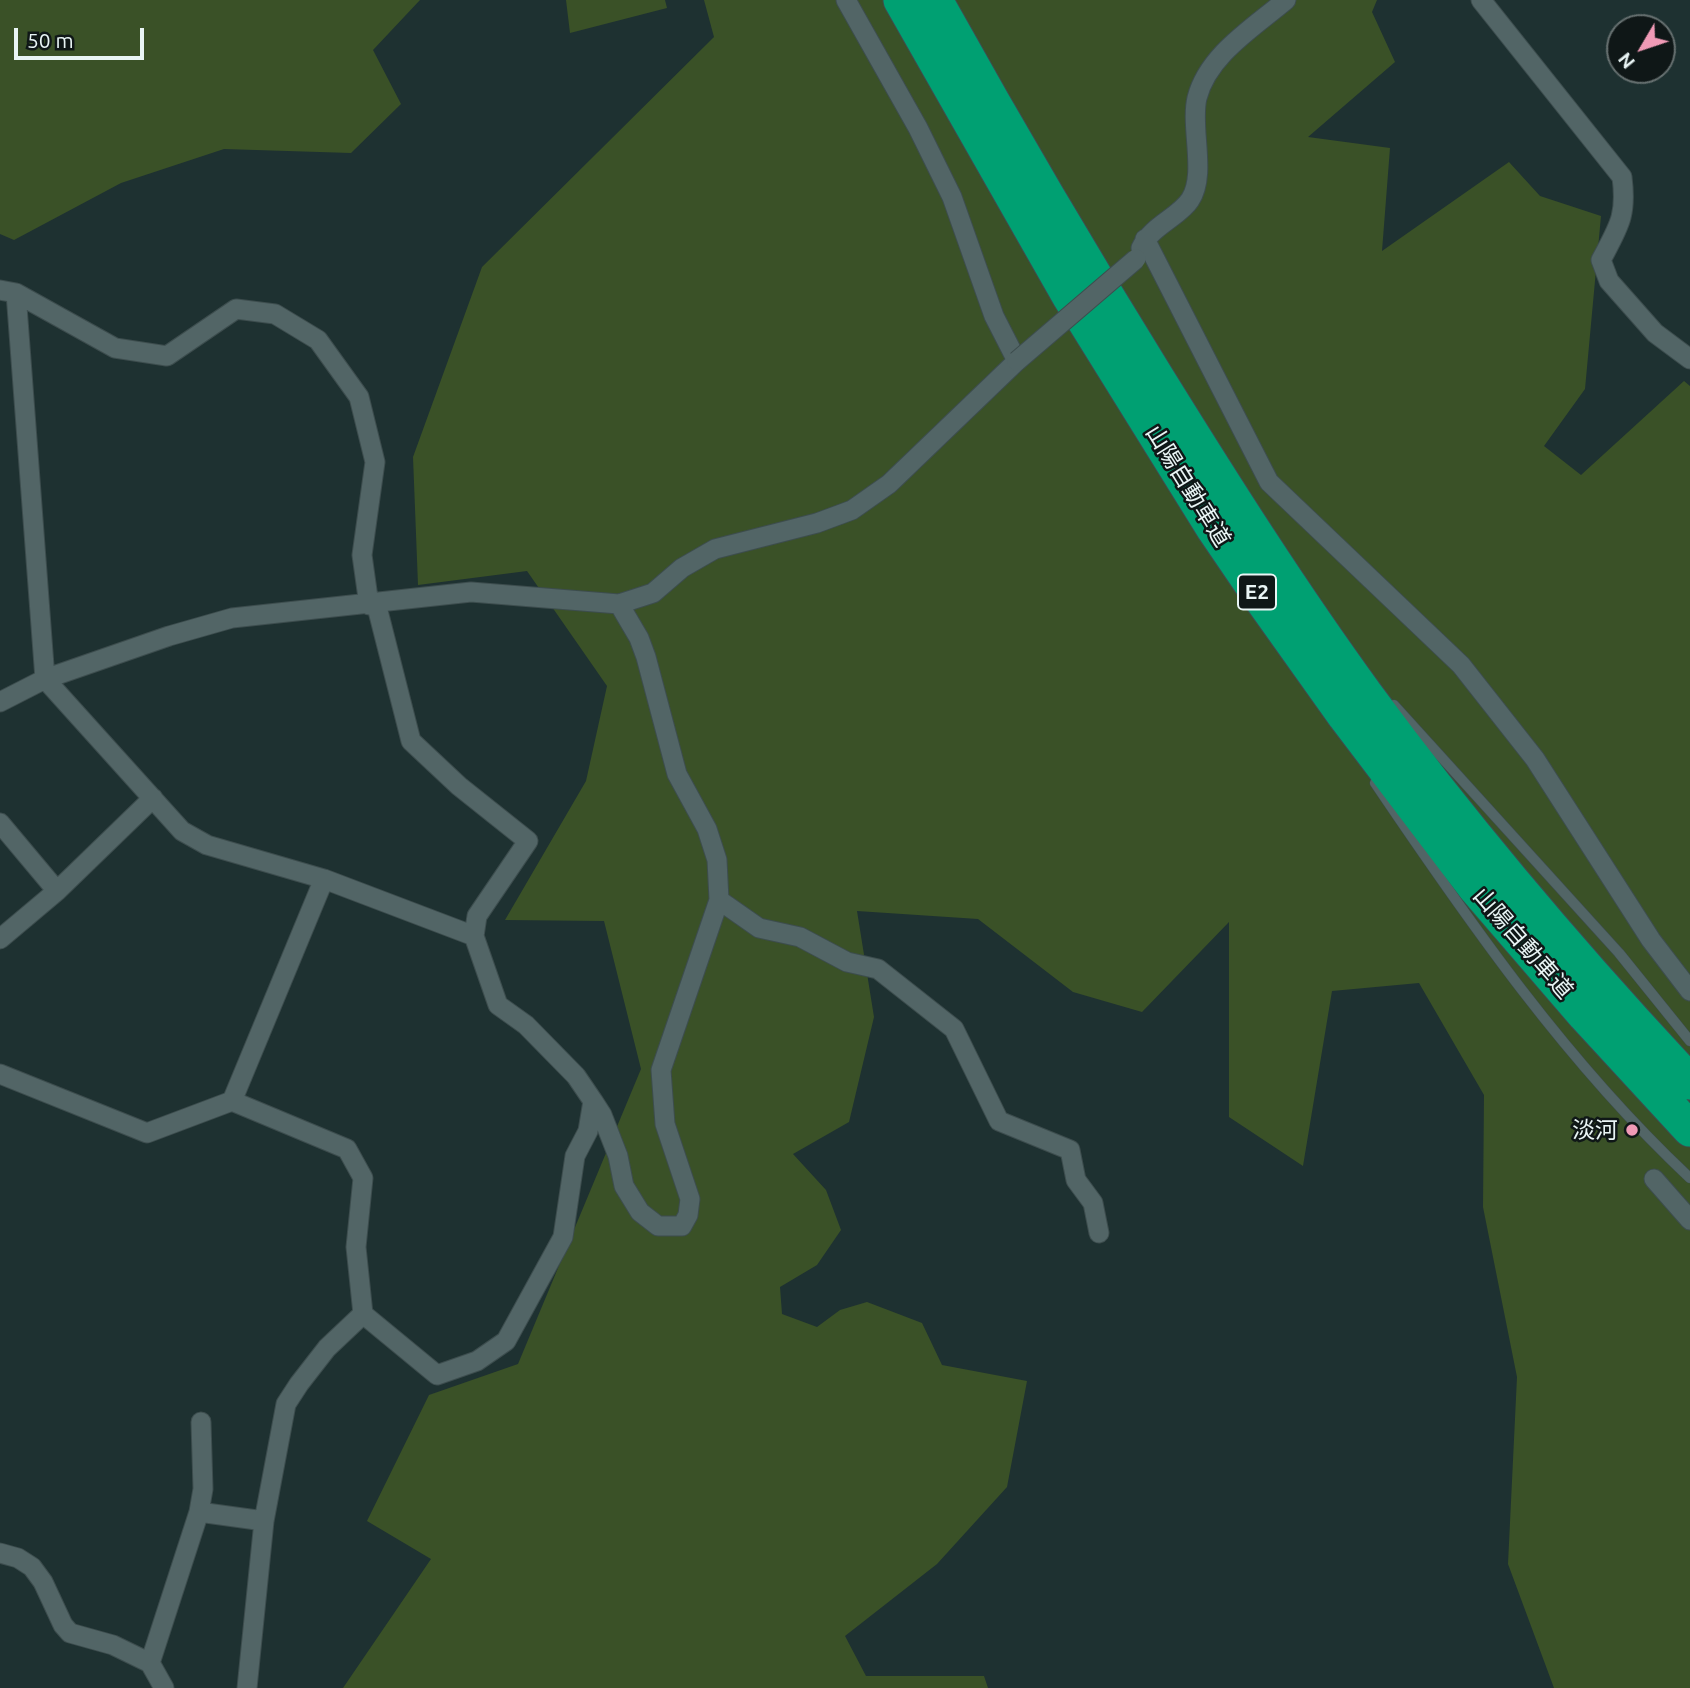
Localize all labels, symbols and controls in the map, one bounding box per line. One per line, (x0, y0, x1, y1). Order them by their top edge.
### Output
scale bar (18, 14, 147, 58)
north arrow (1606, 14, 1676, 84)
text: 50 m (27, 28, 74, 52)
text: N (1613, 49, 1639, 73)
street label: 山陽自動車道 (1140, 420, 1236, 552)
road number: E2 (1238, 574, 1276, 610)
street label: 山陽自動車道 (1467, 882, 1579, 1004)
place label: 淡河 (1572, 1116, 1618, 1144)
marker: 淡河 (1624, 1122, 1640, 1138)

